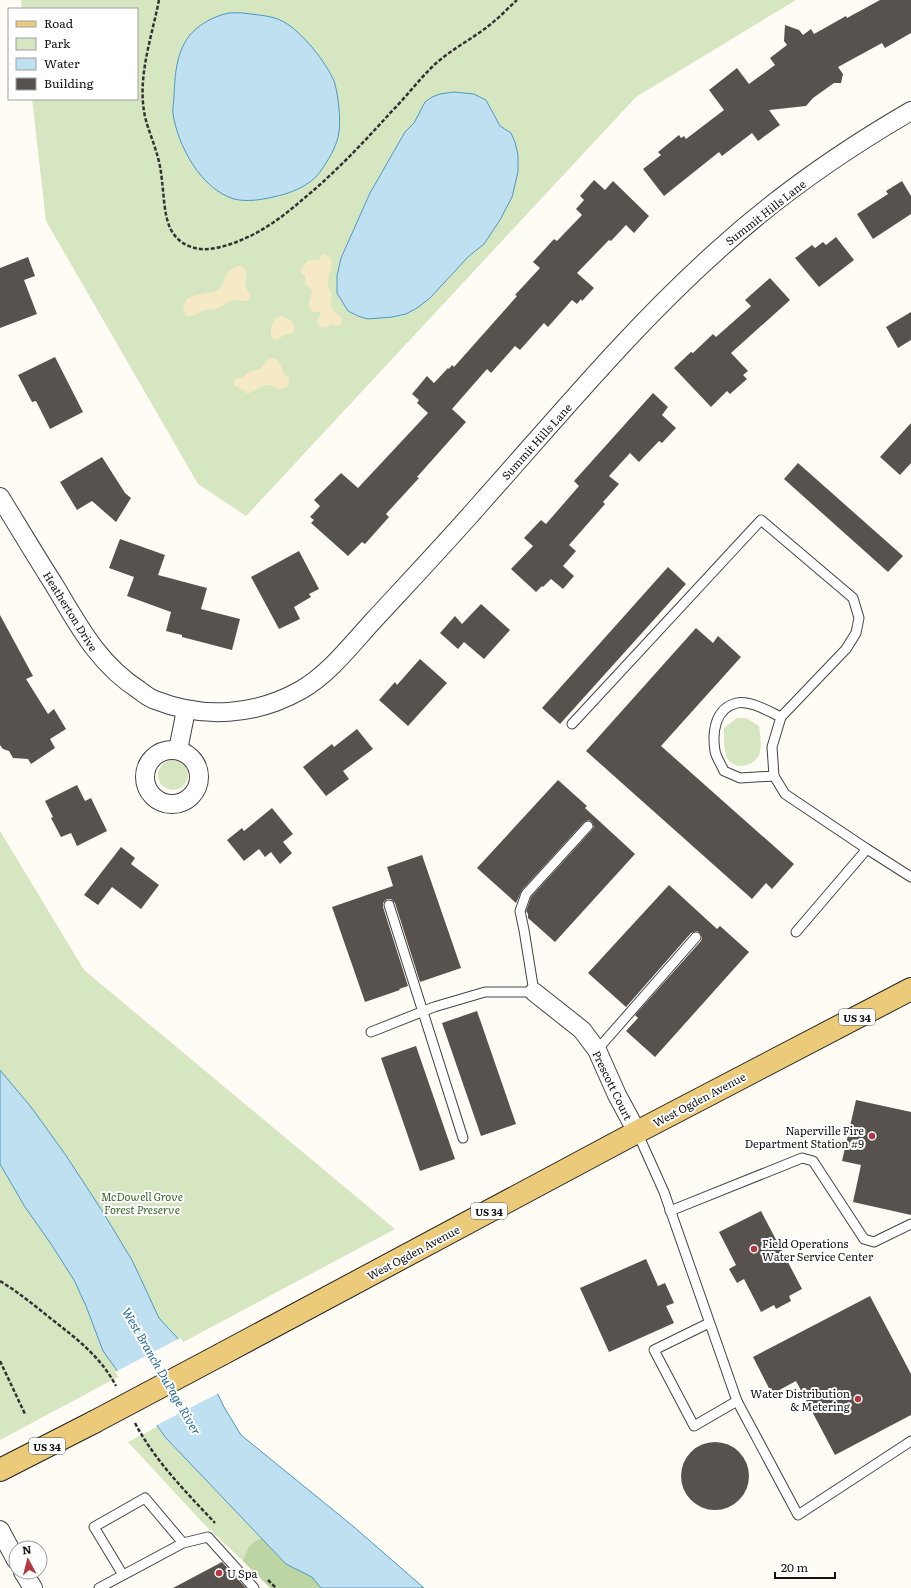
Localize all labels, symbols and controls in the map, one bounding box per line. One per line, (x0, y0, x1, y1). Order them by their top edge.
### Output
legend (8, 8, 138, 100)
text: Road (44, 14, 74, 32)
text: Park (44, 34, 71, 52)
text: Water (44, 54, 80, 72)
text: Building (44, 74, 94, 92)
street label: Summit Hills Lane (722, 175, 809, 248)
street label: Summit Hills Lane (497, 399, 575, 483)
street label: Heatherton Drive (40, 568, 102, 654)
road number: US 34 (839, 1009, 875, 1025)
street label: Prescott Court (589, 1047, 637, 1123)
street label: West Ogden Avenue (650, 1068, 748, 1130)
place label: Naperville Fire Department Station #9 (745, 1122, 864, 1151)
marker: Naperville Fire Department Station #9 (867, 1131, 877, 1141)
park label: McDowell Grove Forest Preserve (101, 1188, 183, 1217)
road number: US 34 (471, 1203, 507, 1219)
street label: West Ogden Avenue (364, 1221, 462, 1283)
place label: Field Operations Water Service Center (762, 1235, 874, 1264)
marker: Field Operations Water Service Center (749, 1244, 759, 1254)
water label: West Branch DuPage River (118, 1304, 206, 1438)
place label: Water Distribution & Metering (750, 1385, 851, 1414)
marker: Water Distribution & Metering (853, 1394, 863, 1404)
road number: US 34 (29, 1438, 65, 1454)
north arrow (8, 1540, 48, 1580)
text: N (21, 1541, 32, 1558)
scale bar (775, 1554, 835, 1580)
text: 20 m (781, 1558, 808, 1576)
place label: U Spa (227, 1565, 257, 1581)
marker: U Spa (214, 1568, 224, 1578)

